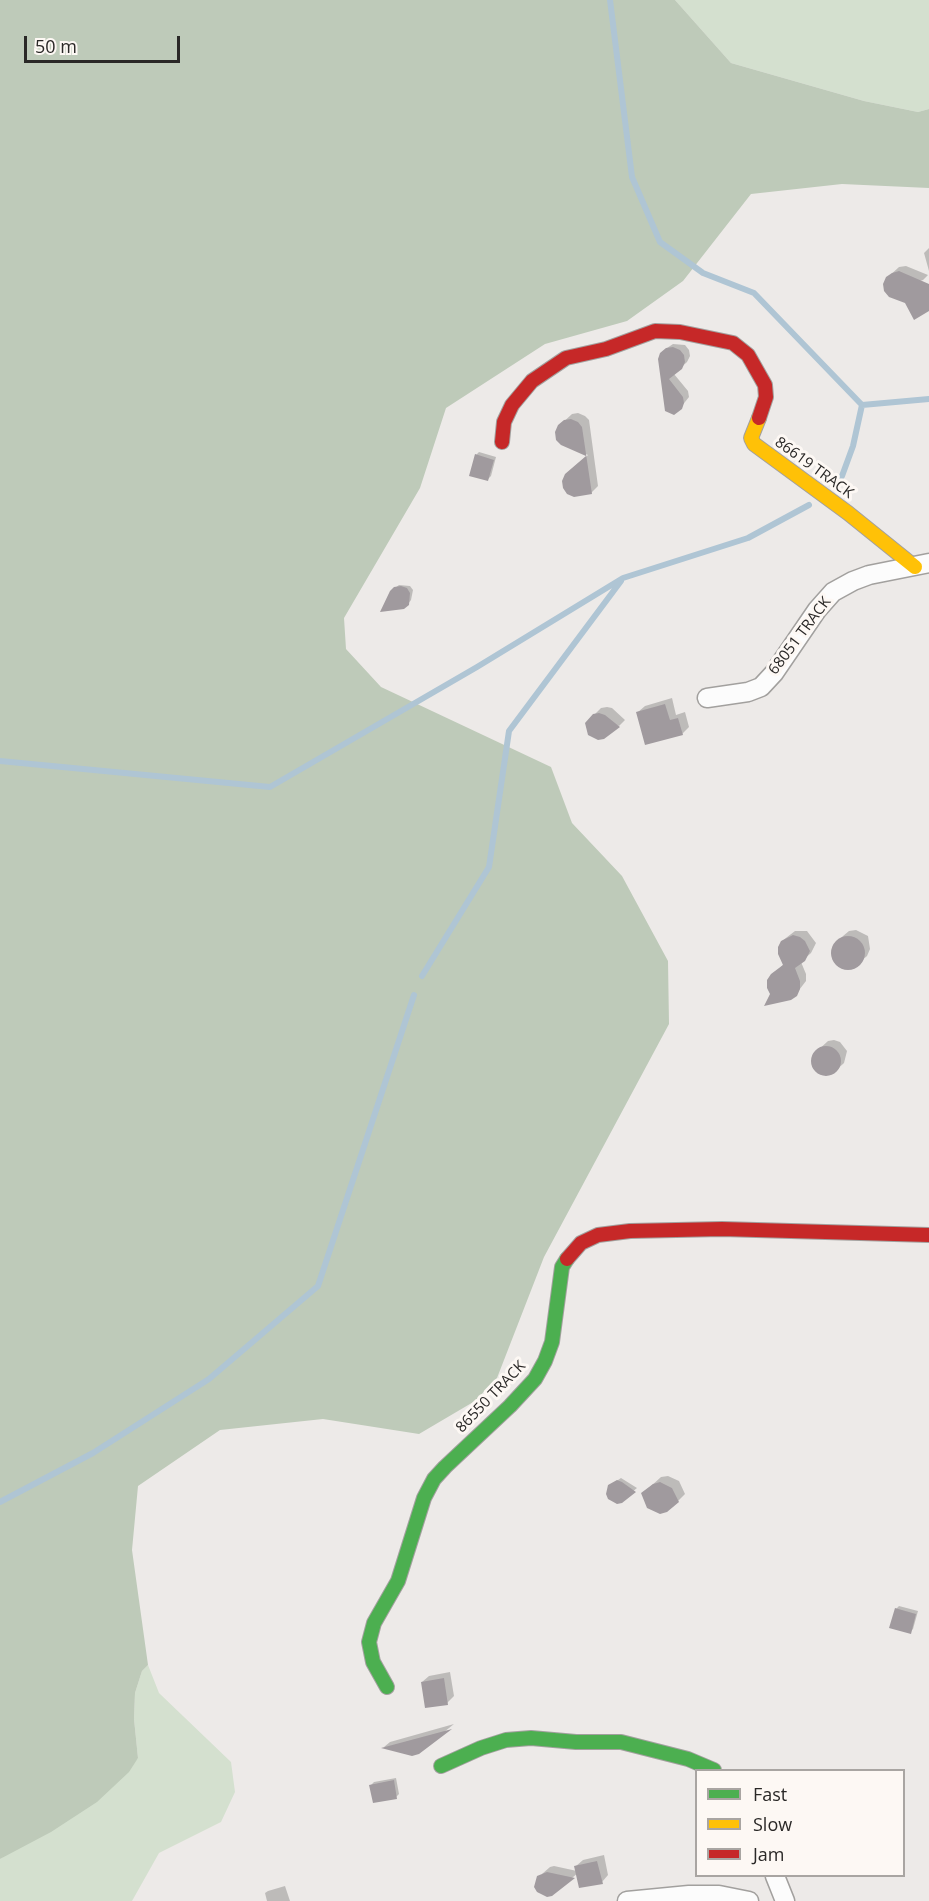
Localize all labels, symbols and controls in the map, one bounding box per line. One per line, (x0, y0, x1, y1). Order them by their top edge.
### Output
scale bar (27, 24, 183, 62)
text: 50 m (35, 34, 77, 58)
street label: 86619 TRACK (771, 434, 857, 502)
street label: 68051 TRACK (765, 594, 835, 678)
street label: 86550 TRACK (452, 1358, 530, 1436)
legend (695, 1769, 905, 1877)
text: Fast (753, 1782, 787, 1806)
text: Slow (753, 1812, 792, 1836)
text: Jam (753, 1842, 785, 1866)

